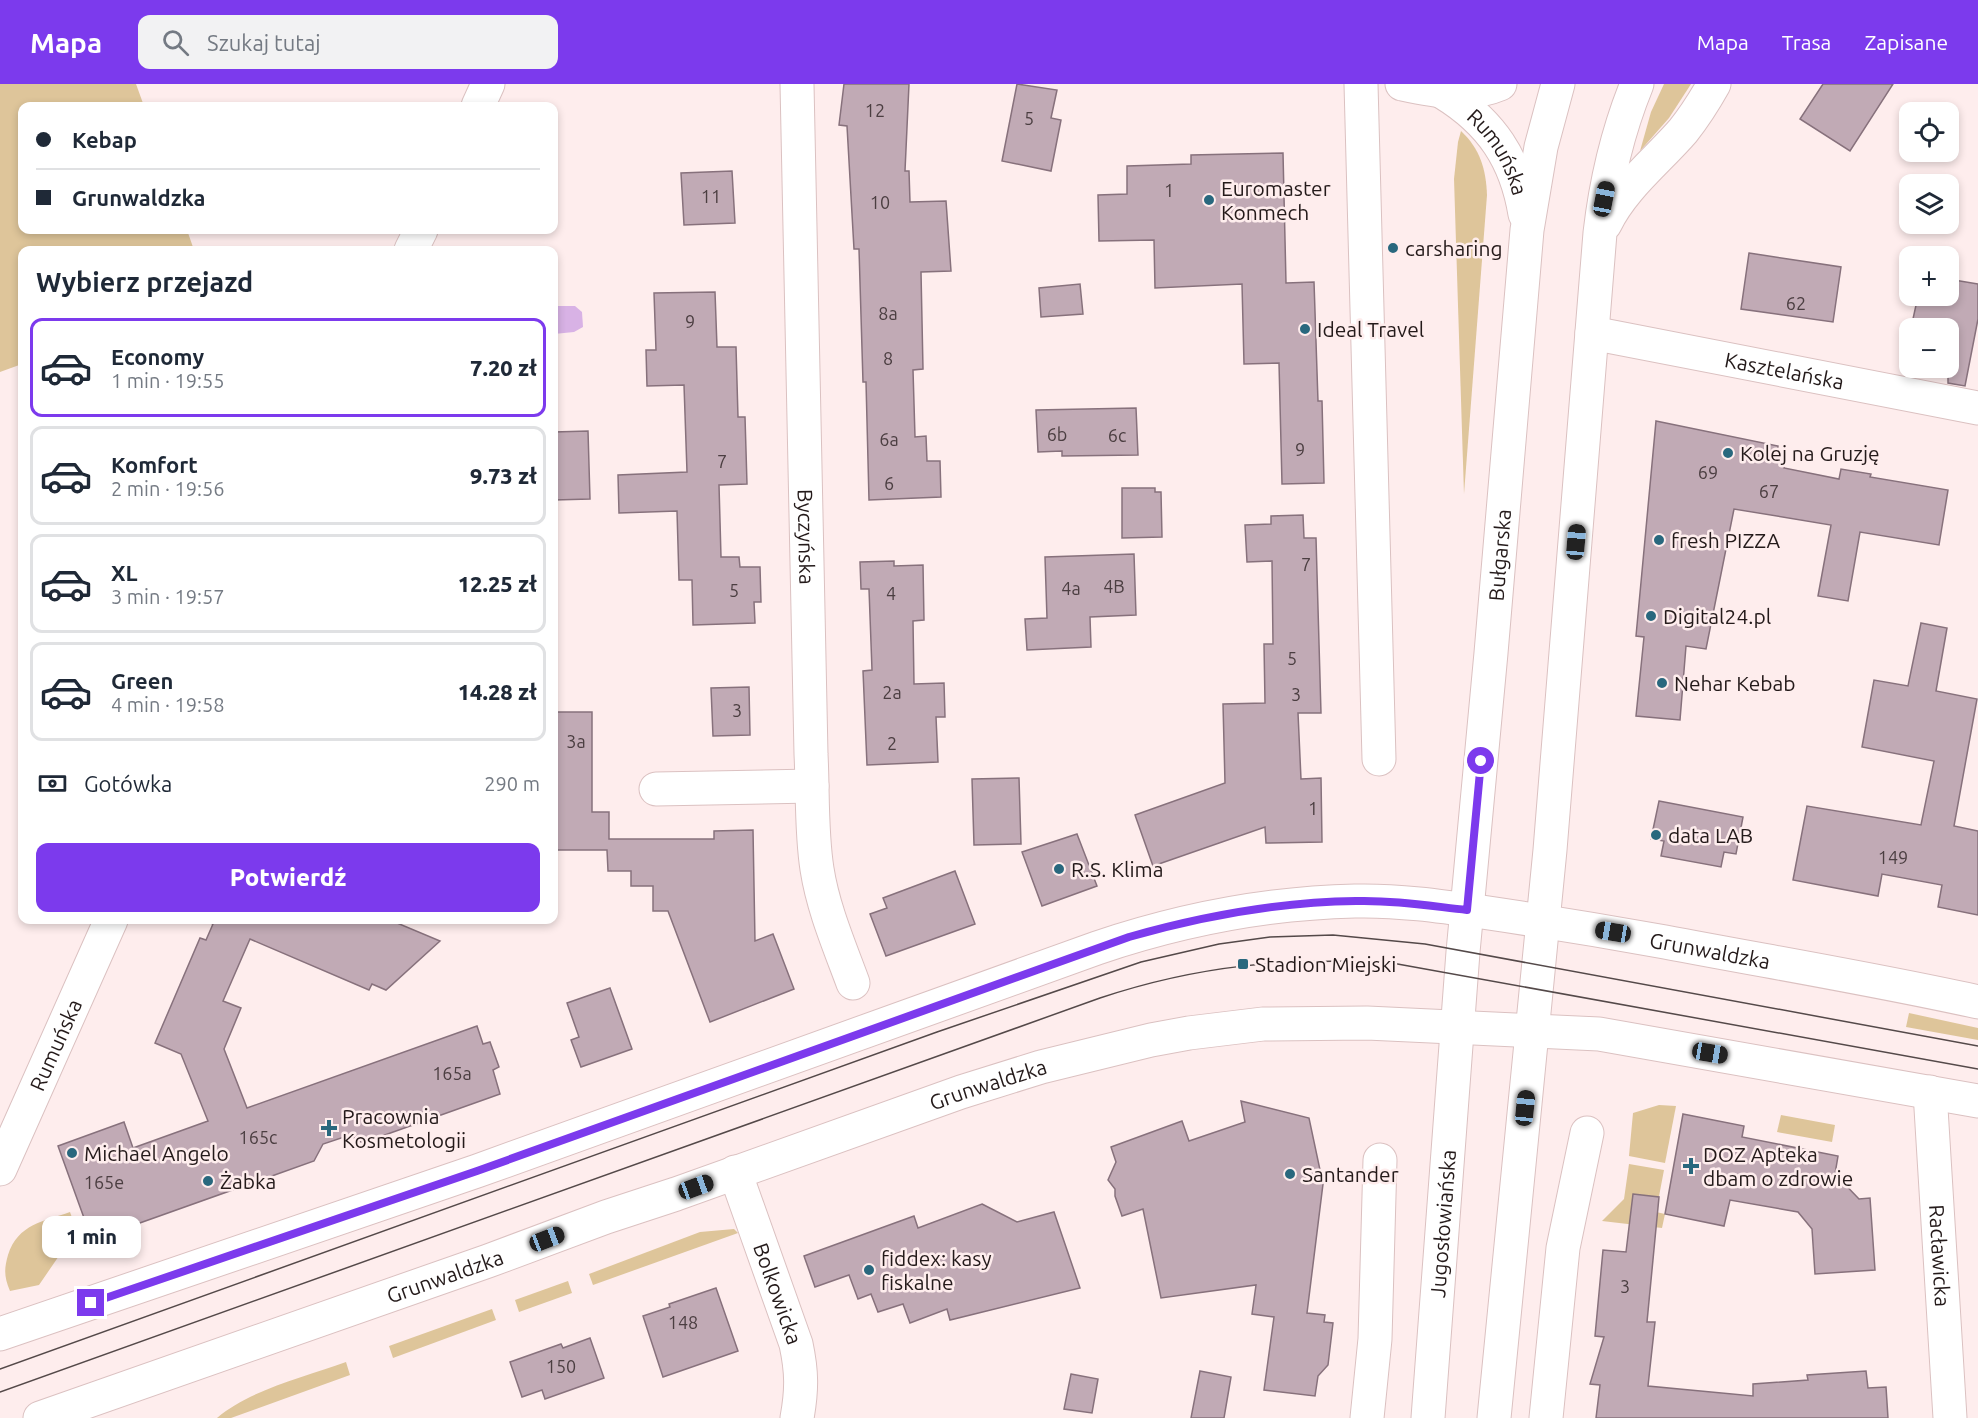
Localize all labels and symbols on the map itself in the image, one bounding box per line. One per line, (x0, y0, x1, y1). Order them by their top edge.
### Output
house number: 12 (865, 100, 885, 120)
street label: Rumuńska (1463, 104, 1533, 198)
house number: 5 (1024, 108, 1034, 128)
place label: Euromaster Konmech (1221, 176, 1331, 224)
house number: 1 (1164, 180, 1174, 200)
car (1592, 180, 1616, 218)
house number: 11 (701, 186, 721, 206)
house number: 10 (870, 192, 890, 212)
marker: Euromaster Konmech (1202, 193, 1216, 207)
place label: carsharing (1405, 236, 1502, 260)
marker: carsharing (1386, 241, 1400, 255)
house number: 62 (1786, 293, 1806, 313)
house number: 8a (878, 303, 898, 323)
house number: 9 (685, 311, 695, 331)
place label: Ideal Travel (1317, 317, 1424, 341)
marker: Ideal Travel (1298, 322, 1312, 336)
street label: Kasztelańska (1723, 347, 1846, 394)
house number: 8 (883, 348, 893, 368)
house number: 6b (1047, 424, 1067, 444)
house number: 6c (1108, 425, 1126, 445)
house number: 6a (879, 429, 899, 449)
house number: 9 (1295, 439, 1305, 459)
place label: Kolej na Gruzję (1740, 441, 1880, 465)
marker: Kolej na Gruzję (1721, 446, 1735, 460)
house number: 7 (717, 451, 727, 471)
house number: 69 (1698, 462, 1718, 482)
house number: 6 (884, 473, 894, 493)
house number: 67 (1759, 481, 1779, 501)
street label: Byczyńska (793, 489, 819, 585)
street label: Bułgarska (1483, 508, 1515, 602)
car (1565, 523, 1587, 561)
place label: fresh PIZZA (1671, 528, 1781, 552)
marker: fresh PIZZA (1652, 533, 1666, 547)
house number: 7 (1301, 554, 1311, 574)
house number: 4B (1103, 576, 1125, 596)
house number: 4a (1061, 578, 1081, 598)
house number: 5 (729, 580, 739, 600)
house number: 4 (886, 583, 896, 603)
place label: Digital24.pl (1663, 604, 1771, 628)
marker: Digital24.pl (1644, 609, 1658, 623)
house number: 5 (1287, 648, 1297, 668)
place label: Nehar Kebab (1674, 671, 1796, 695)
marker: Nehar Kebab (1655, 676, 1669, 690)
house number: 2a (882, 682, 902, 702)
house number: 3 (1291, 684, 1301, 704)
house number: 3 (732, 700, 742, 720)
house number: 3a (566, 731, 586, 751)
house number: 2 (887, 733, 897, 753)
route start (1467, 747, 1494, 774)
house number: 1 (1308, 798, 1318, 818)
place label: data LAB (1668, 823, 1753, 847)
marker: data LAB (1649, 828, 1663, 842)
house number: 149 (1878, 847, 1908, 867)
place label: R.S. Klima (1071, 857, 1163, 881)
marker: R.S. Klima (1052, 862, 1066, 876)
car (1594, 920, 1632, 944)
street label: Grunwaldzka (1648, 928, 1772, 973)
place label: Stadion Miejski (1255, 952, 1396, 976)
marker: Stadion Miejski (1236, 957, 1250, 971)
street label: Rumuńska (25, 995, 86, 1094)
car (1691, 1041, 1729, 1065)
street label: Grunwaldzka (926, 1054, 1049, 1114)
house number: 165a (432, 1063, 472, 1083)
car (1514, 1089, 1536, 1127)
place label: Pracownia Kosmetologii (342, 1104, 466, 1152)
marker: Pracownia Kosmetologii (320, 1119, 338, 1137)
house number: 165c (239, 1127, 277, 1147)
place label: Michael Angelo (84, 1141, 229, 1165)
place label: DOZ Apteka dbam o zdrowie (1703, 1142, 1853, 1190)
marker: Michael Angelo (65, 1146, 79, 1160)
street label: Jugosłowiańska (1425, 1149, 1460, 1298)
marker: DOZ Apteka dbam o zdrowie (1684, 1159, 1698, 1173)
place label: Santander (1302, 1162, 1399, 1186)
marker: Santander (1283, 1167, 1297, 1181)
place label: Żabka (220, 1169, 276, 1193)
house number: 165e (84, 1172, 124, 1192)
car (676, 1172, 716, 1202)
marker: Żabka (201, 1174, 215, 1188)
street label: Racławicka (1925, 1204, 1955, 1308)
callout: 1 min (42, 1216, 140, 1258)
car (527, 1224, 567, 1254)
street label: Bolkowicka (749, 1240, 807, 1348)
street label: Grunwaldzka (383, 1244, 506, 1308)
place label: fiddex: kasy fiskalne (881, 1246, 992, 1294)
marker: fiddex: kasy fiskalne (862, 1263, 876, 1277)
house number: 3 (1620, 1276, 1630, 1296)
route end (77, 1289, 104, 1316)
house number: 148 (668, 1312, 698, 1332)
house number: 150 (546, 1356, 576, 1376)

